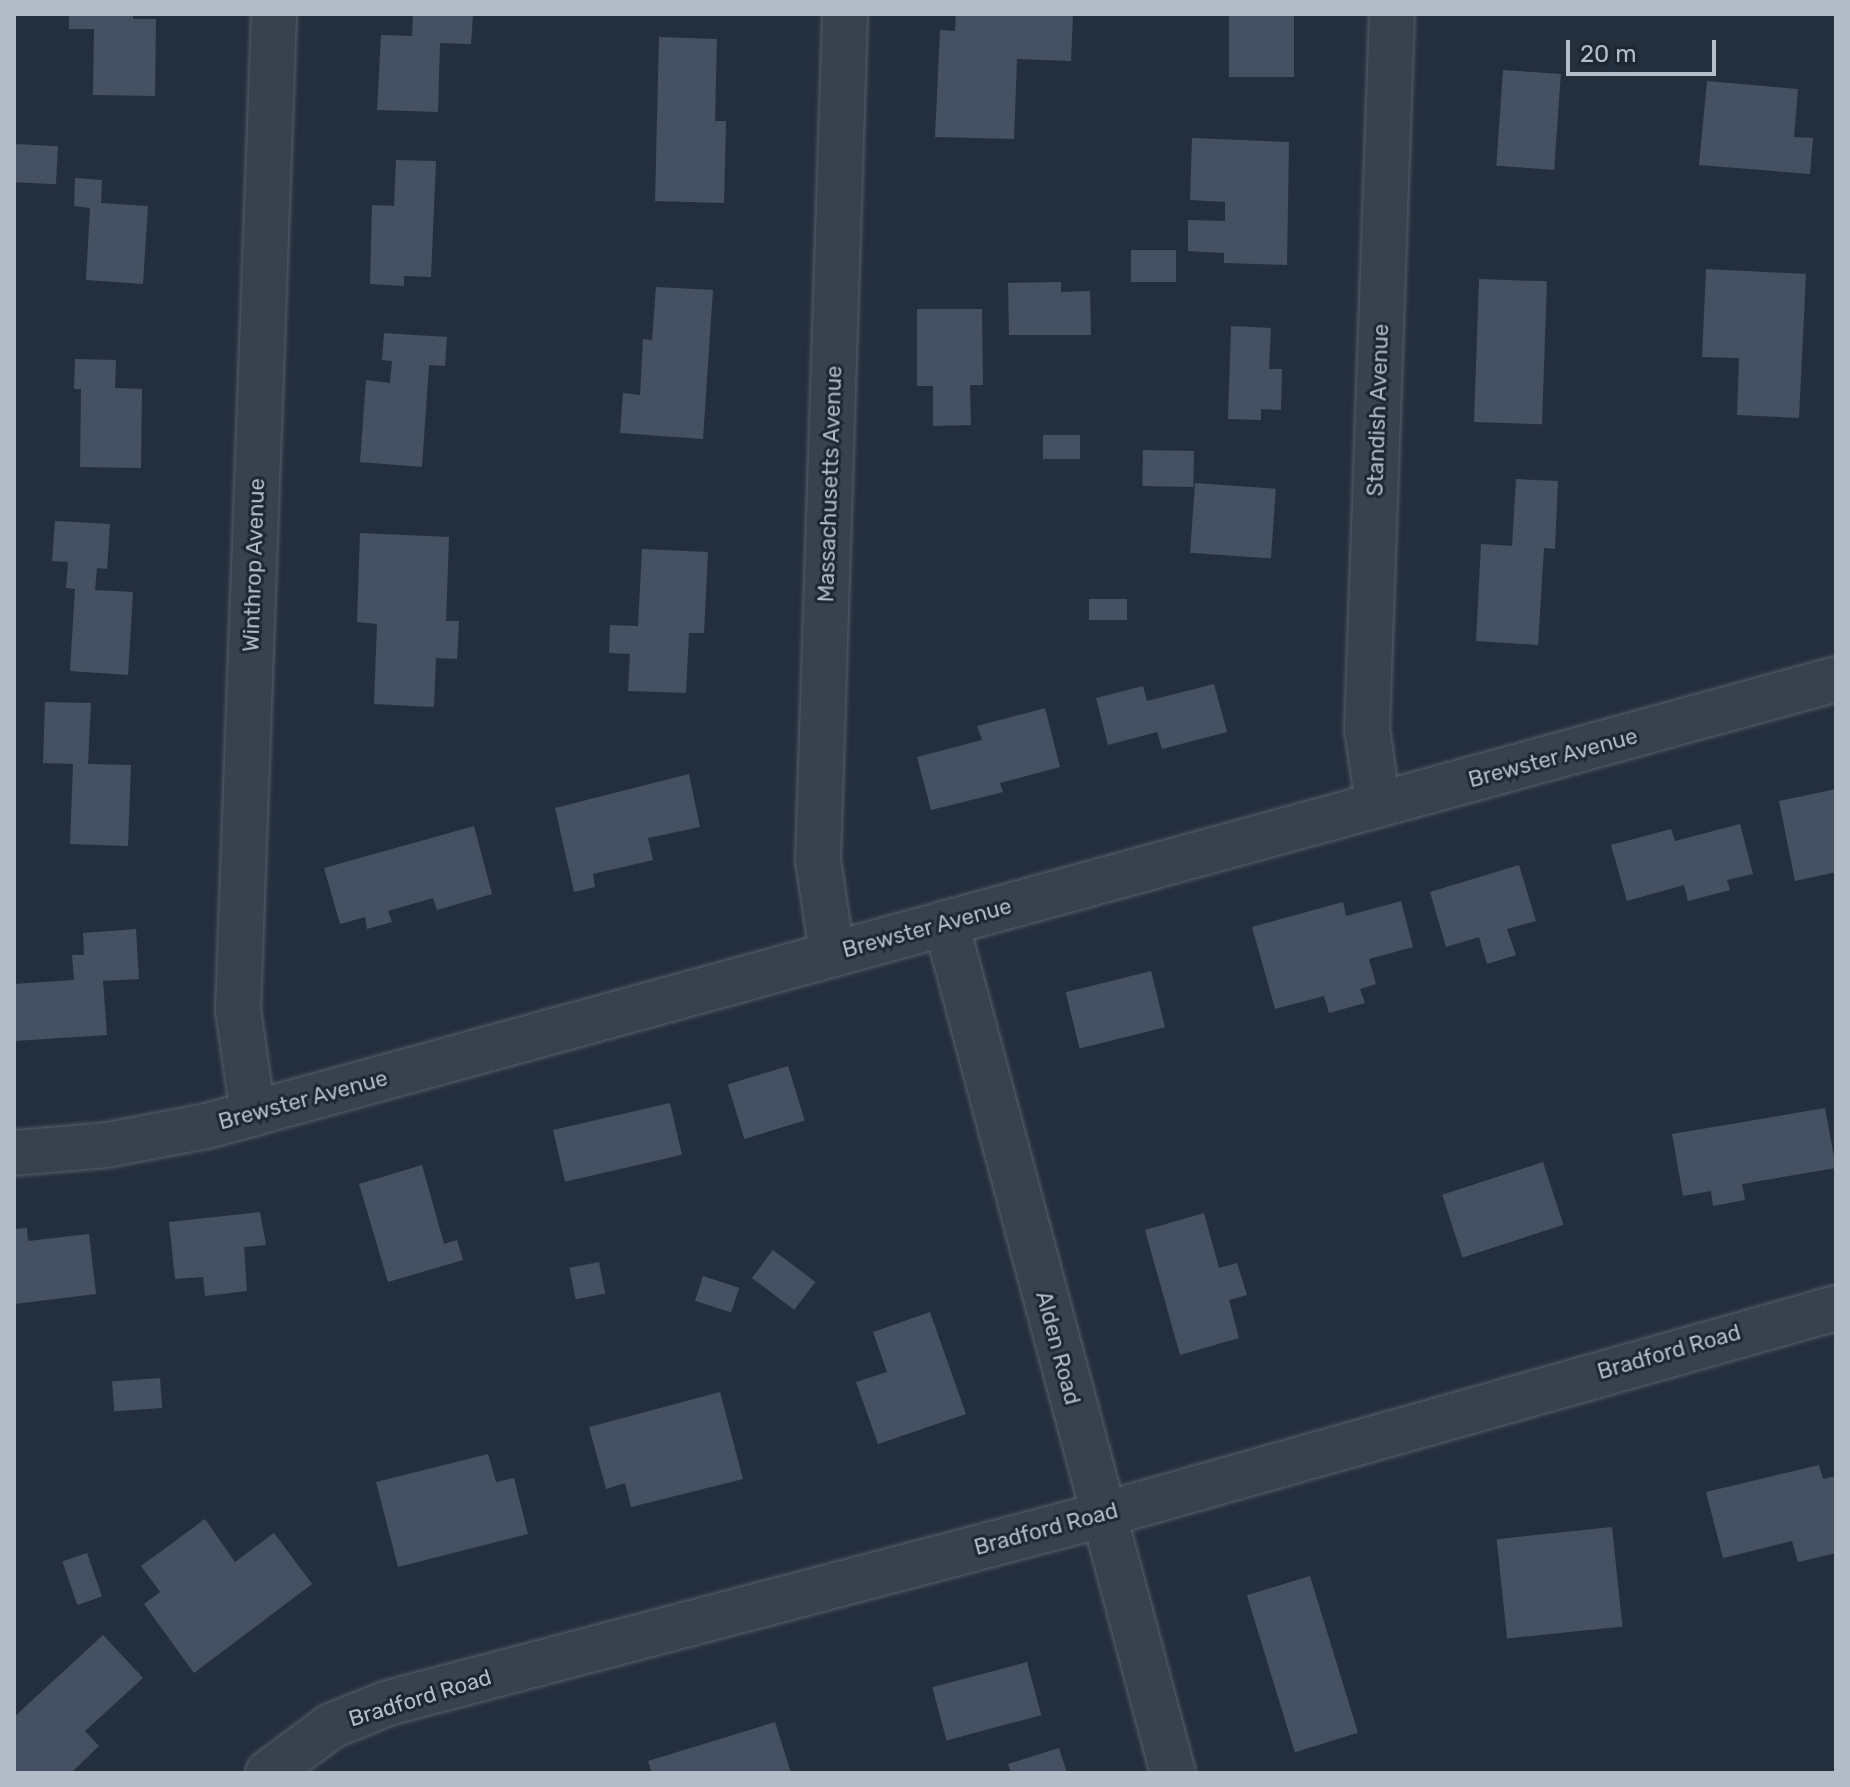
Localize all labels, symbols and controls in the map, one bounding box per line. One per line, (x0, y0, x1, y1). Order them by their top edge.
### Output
scale bar (1570, 24, 1720, 74)
text: 20 m (1580, 40, 1637, 68)
street label: Standish Avenue (1362, 323, 1394, 497)
street label: Massachusetts Avenue (813, 365, 847, 603)
street label: Winthrop Avenue (238, 477, 270, 653)
street label: Brewster Avenue (1465, 723, 1641, 793)
street label: Brewster Avenue (839, 893, 1015, 963)
street label: Brewster Avenue (215, 1065, 391, 1135)
street label: Alden Road (1030, 1288, 1086, 1408)
street label: Bradford Road (1594, 1319, 1744, 1385)
street label: Bradford Road (971, 1497, 1121, 1561)
street label: Bradford Road (345, 1664, 495, 1732)

